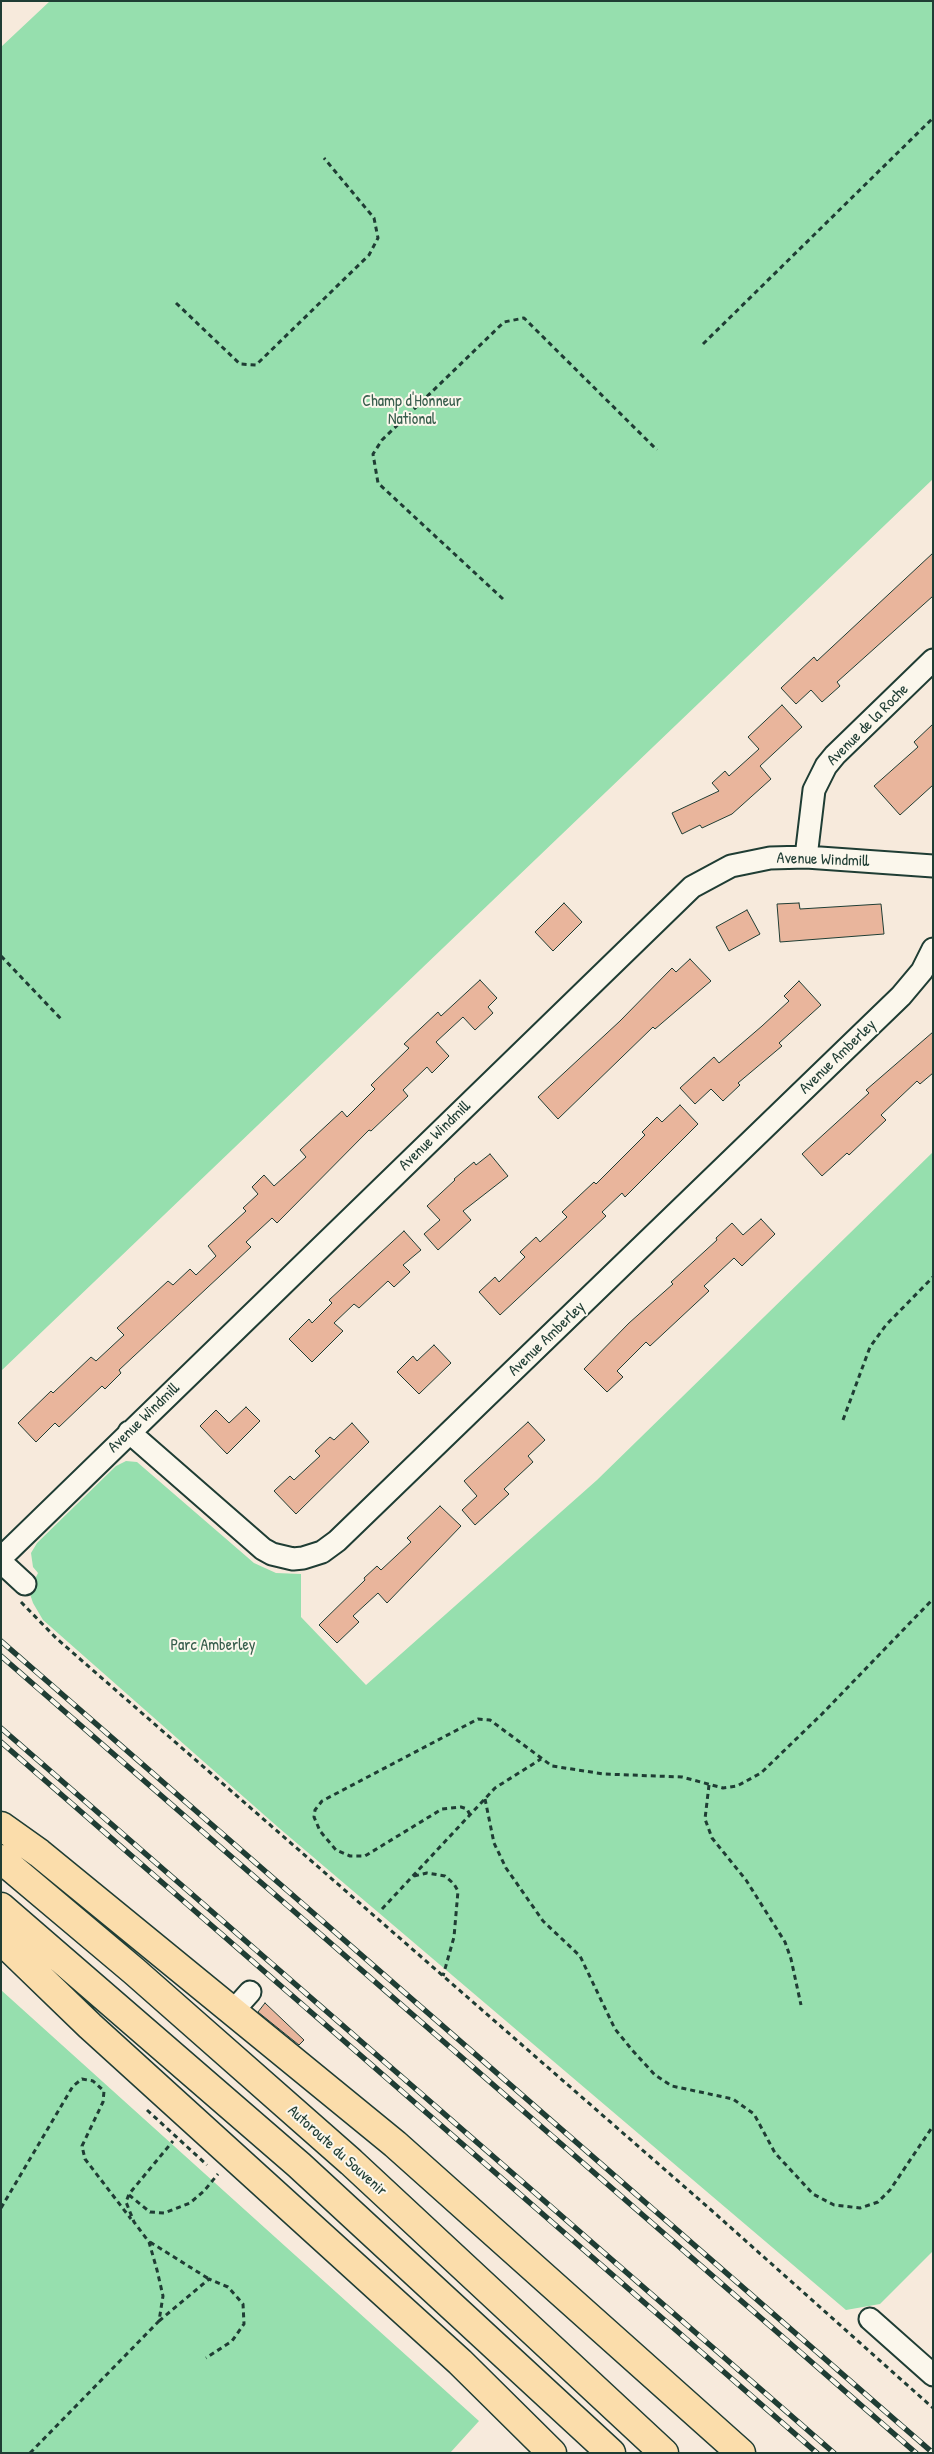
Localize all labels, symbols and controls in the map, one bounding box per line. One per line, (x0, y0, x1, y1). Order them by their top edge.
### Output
park label: Champ d'Honneur National (362, 392, 462, 430)
street label: Avenue de la Roche (823, 680, 913, 770)
street label: Avenue Windmill (776, 849, 870, 871)
street label: Avenue Amberley (796, 1016, 880, 1098)
street label: Avenue Windmill (395, 1097, 475, 1175)
street label: Avenue Amberley (505, 1298, 589, 1380)
street label: Avenue Windmill (104, 1379, 184, 1457)
park label: Parc Amberley (170, 1636, 256, 1656)
street label: Autoroute du Souvenir (283, 2101, 391, 2201)

